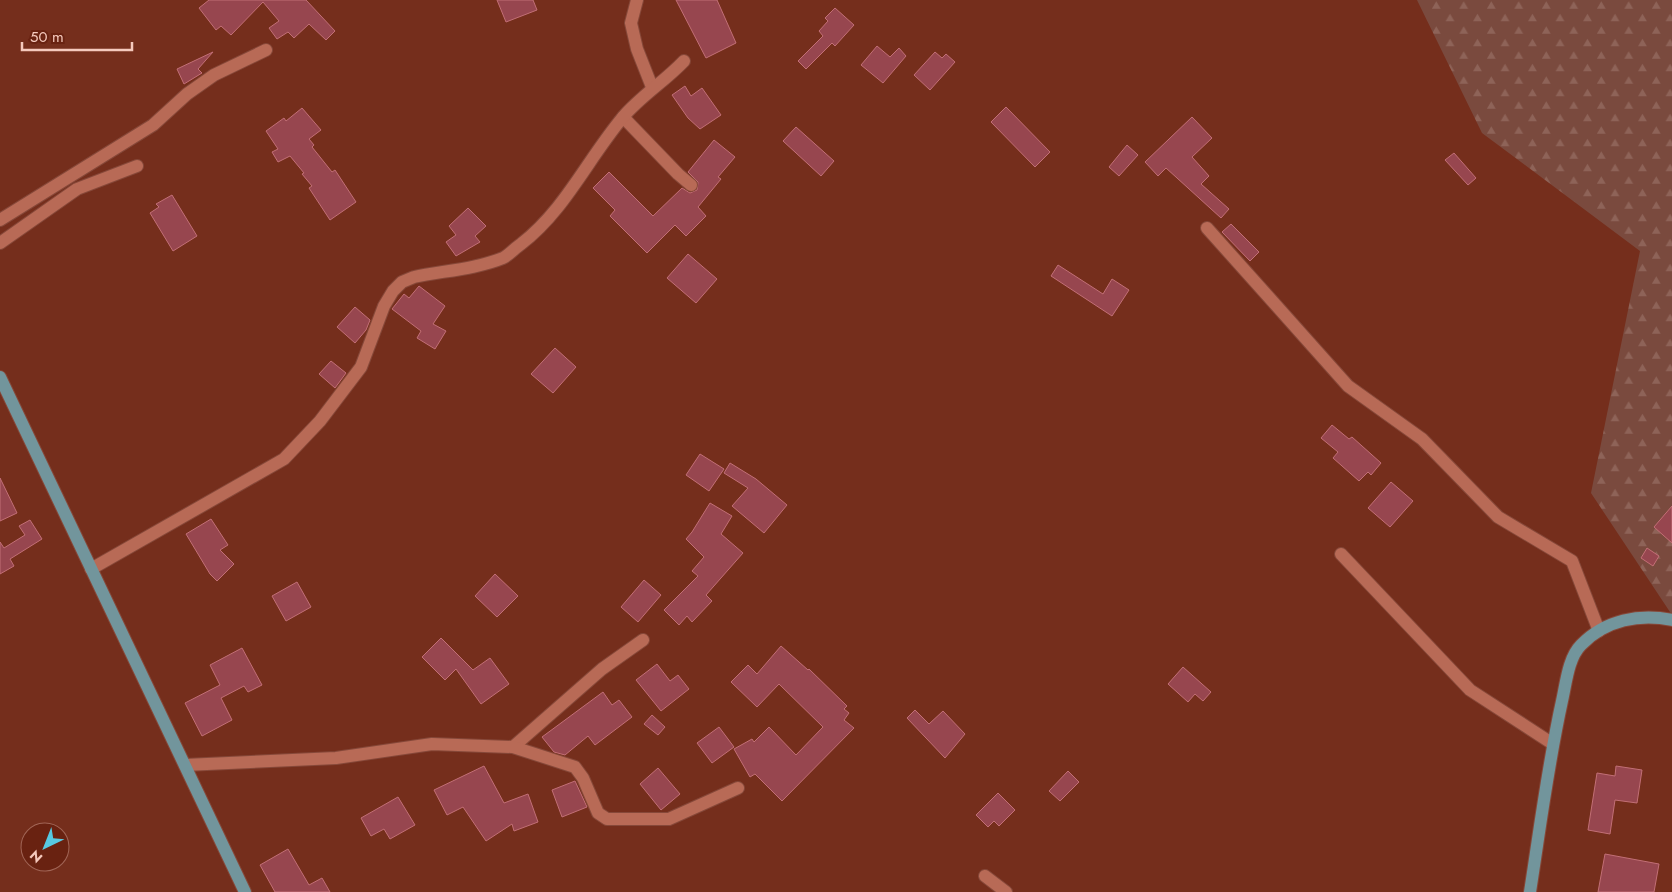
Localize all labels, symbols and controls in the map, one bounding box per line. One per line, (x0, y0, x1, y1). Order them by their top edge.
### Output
scale bar (22, 20, 132, 52)
text: 50 m (30, 26, 64, 48)
north arrow (20, 822, 70, 872)
text: N (25, 845, 47, 868)

